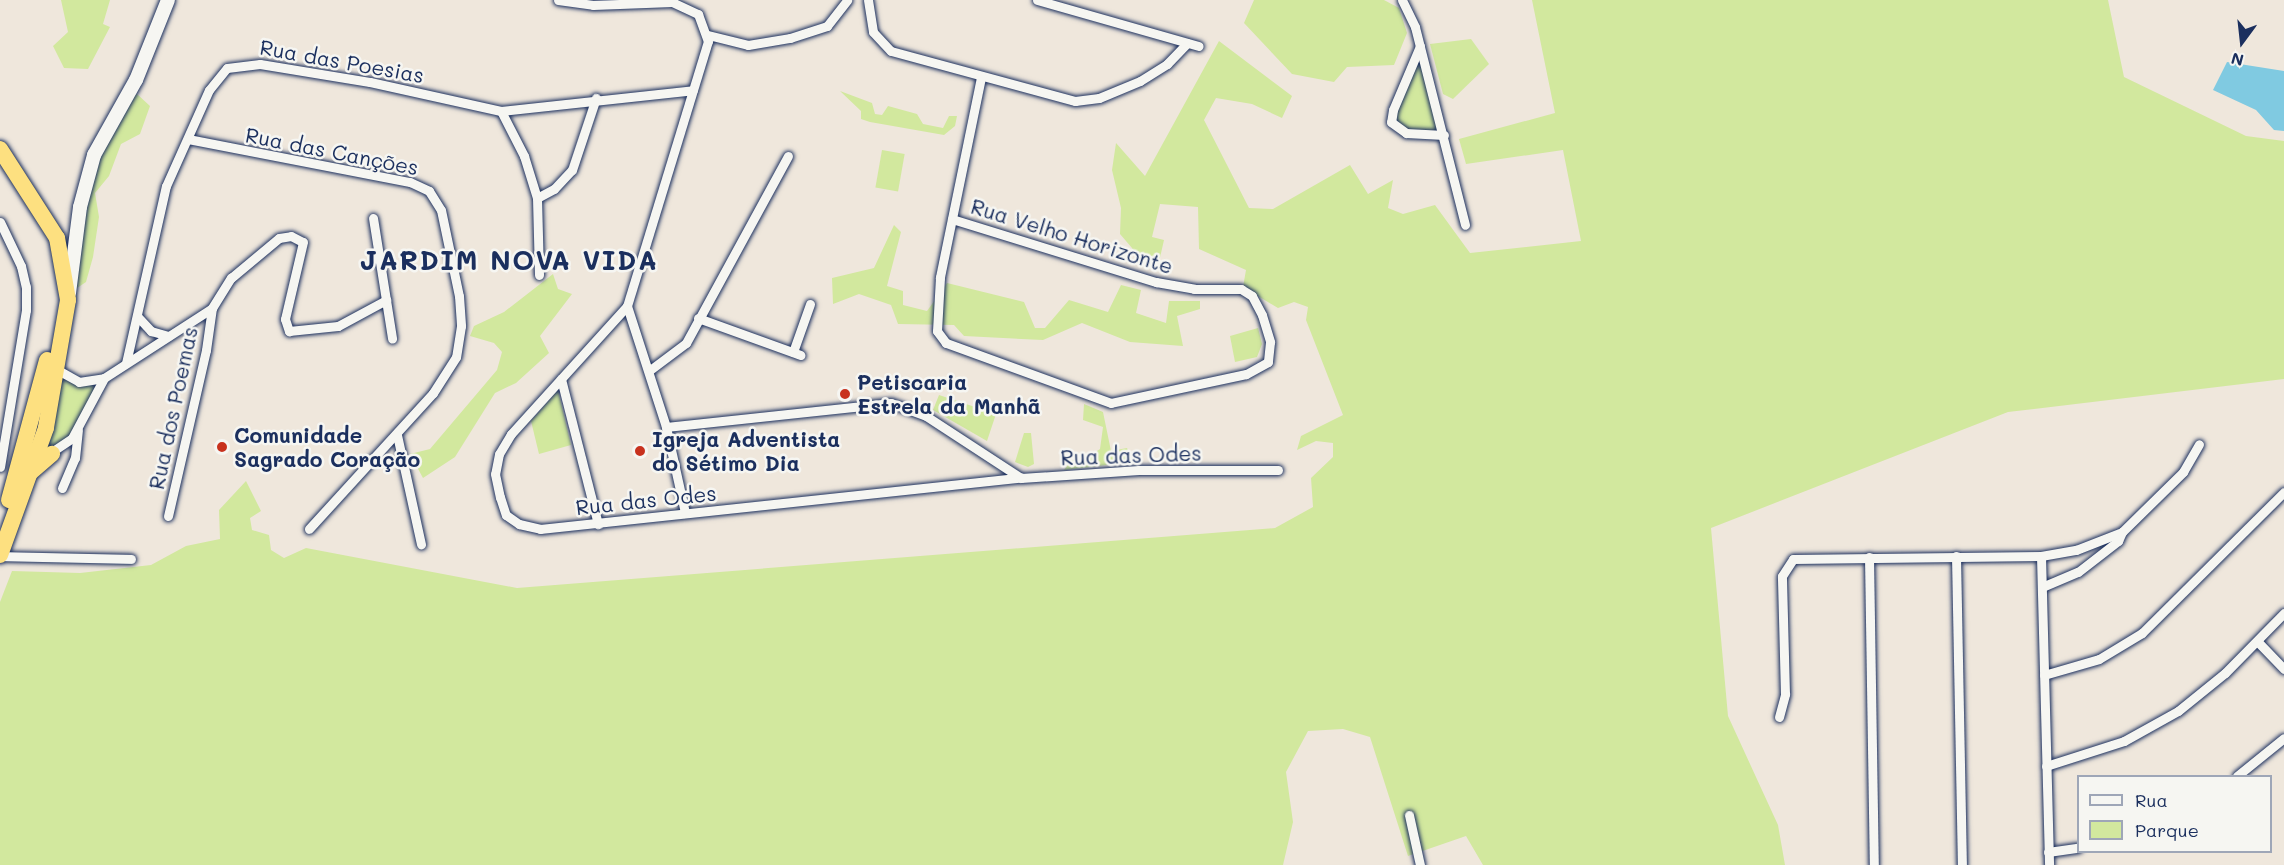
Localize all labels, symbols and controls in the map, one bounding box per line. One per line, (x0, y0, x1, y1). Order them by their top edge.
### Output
north arrow (2212, 12, 2272, 72)
street label: Rua das Poesias (258, 34, 426, 88)
text: N (2229, 48, 2246, 72)
street label: Rua das Canções (243, 122, 421, 180)
street label: Rua Velho Horizonte (968, 193, 1176, 279)
district label: JARDIM NOVA VIDA (360, 244, 658, 276)
street label: Rua dos Poemas (143, 324, 203, 492)
place label: Petiscaria Estrela da Manhã (857, 369, 1041, 419)
marker: Petiscaria Estrela da Manhã (838, 387, 852, 401)
place label: Comunidade Sagrado Coração (234, 422, 420, 472)
place label: Igreja Adventista do Sétimo Dia (652, 426, 840, 476)
marker: Comunidade Sagrado Coração (215, 440, 229, 454)
street label: Rua das Odes (1060, 440, 1202, 470)
marker: Igreja Adventista do Sétimo Dia (633, 444, 647, 458)
street label: Rua das Odes (574, 480, 718, 520)
legend (2077, 775, 2272, 853)
text: Rua (2135, 788, 2168, 812)
text: Parque (2135, 818, 2199, 842)

